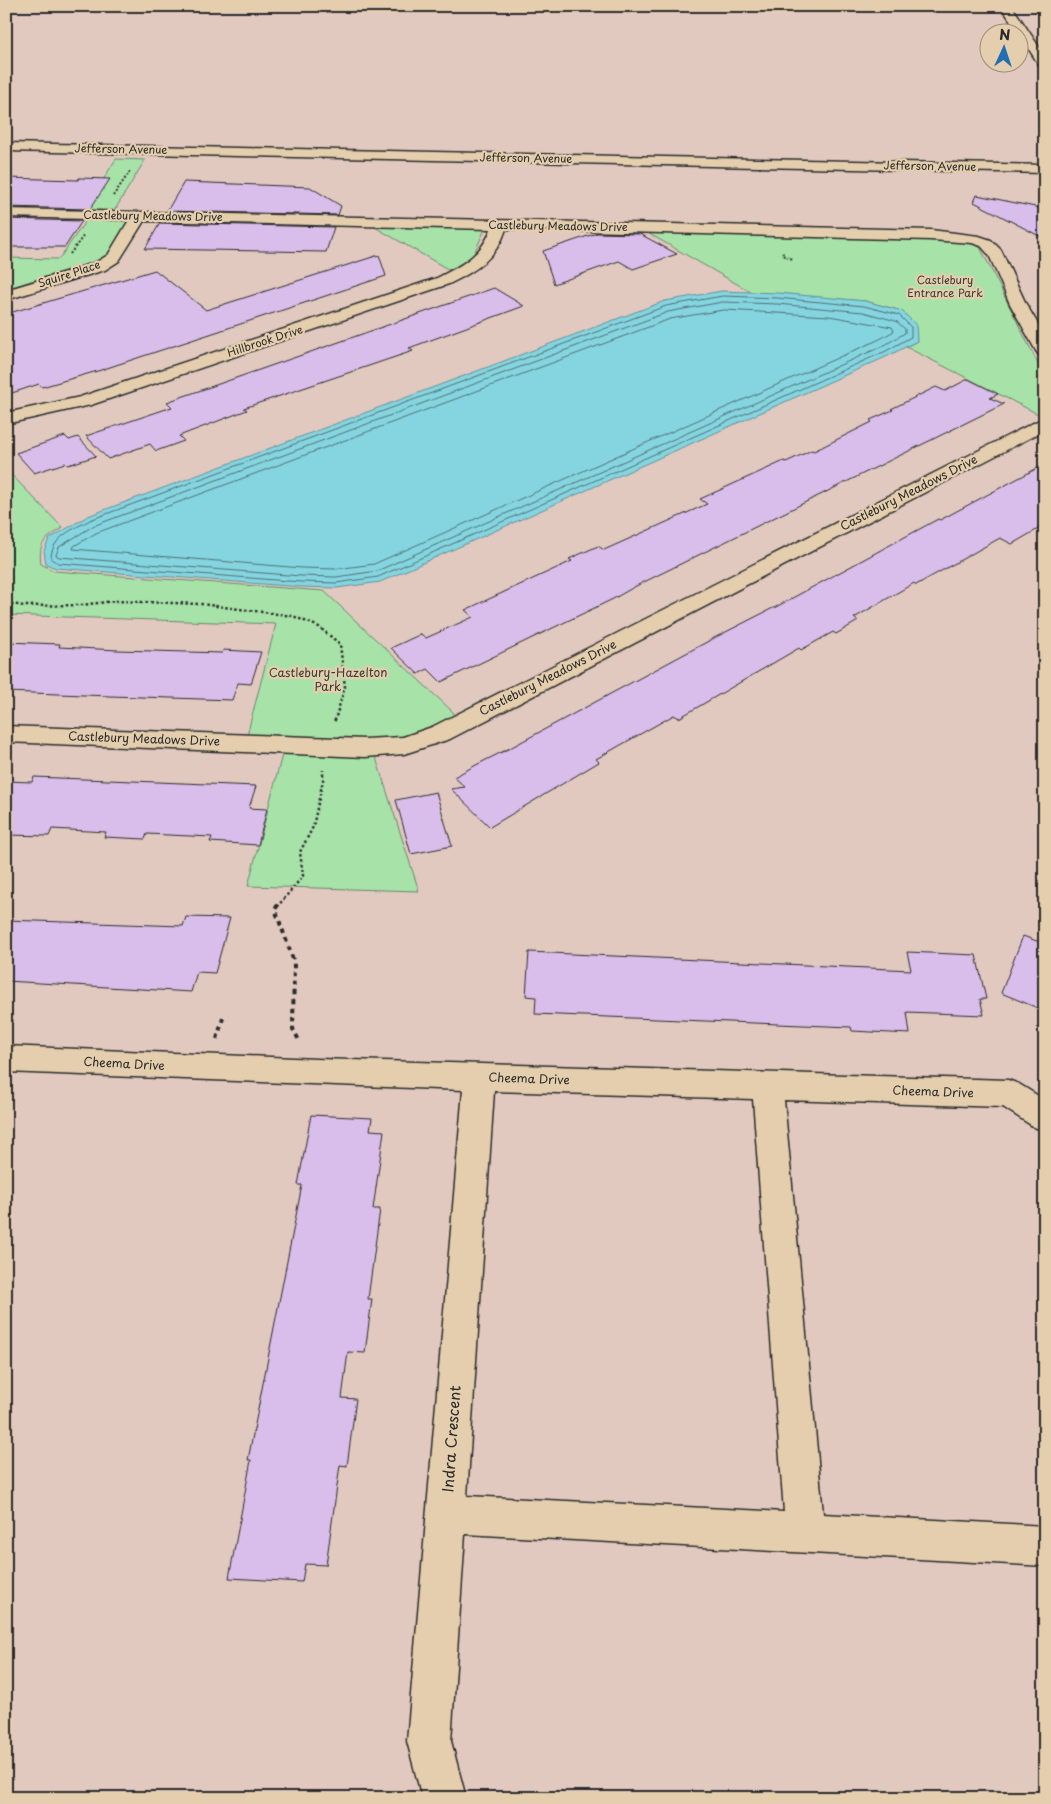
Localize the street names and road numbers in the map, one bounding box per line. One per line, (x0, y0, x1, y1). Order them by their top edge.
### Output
street label: Jefferson Avenue (75, 139, 167, 158)
street label: Jefferson Avenue (480, 148, 572, 167)
street label: Jefferson Avenue (884, 156, 976, 175)
street label: Castlebury Meadows Drive (83, 206, 223, 225)
street label: Castlebury Meadows Drive (488, 216, 628, 235)
street label: Squire Place (35, 255, 102, 292)
street label: Hillbrook Drive (225, 320, 305, 361)
street label: Castlebury Meadows Drive (837, 450, 980, 535)
street label: Castlebury Meadows Drive (476, 635, 619, 720)
street label: Castlebury Meadows Drive (68, 726, 220, 750)
street label: Cheema Drive (83, 1052, 165, 1074)
street label: Cheema Drive (488, 1068, 570, 1088)
street label: Cheema Drive (892, 1081, 974, 1101)
street label: Indra Crescent (435, 1385, 466, 1493)

